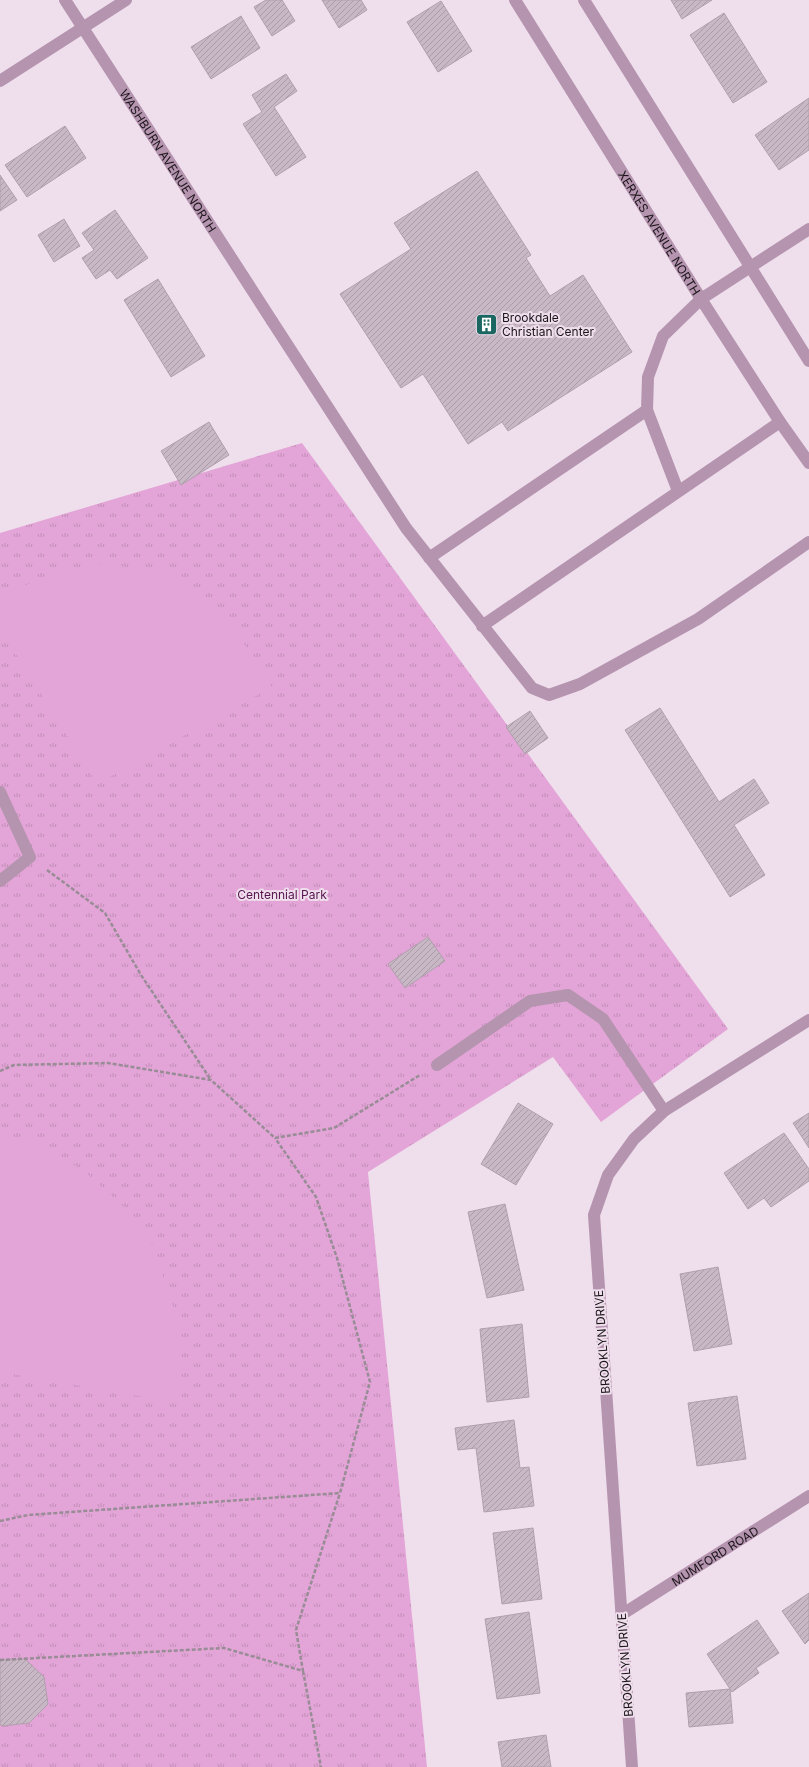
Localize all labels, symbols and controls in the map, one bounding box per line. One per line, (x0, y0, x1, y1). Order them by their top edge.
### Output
street label: WASHBURN AVENUE NORTH (117, 86, 220, 235)
street label: XERXES AVENUE NORTH (615, 168, 704, 298)
place label: Brookdale Christian Center (502, 310, 594, 339)
building icon: Brookdale Christian Center (474, 311, 500, 337)
park label: Centennial Park (237, 887, 327, 902)
street label: BROOKLYN DRIVE (591, 1290, 613, 1394)
street label: MUMFORD ROAD (668, 1523, 761, 1589)
street label: BROOKLYN DRIVE (614, 1613, 636, 1717)

